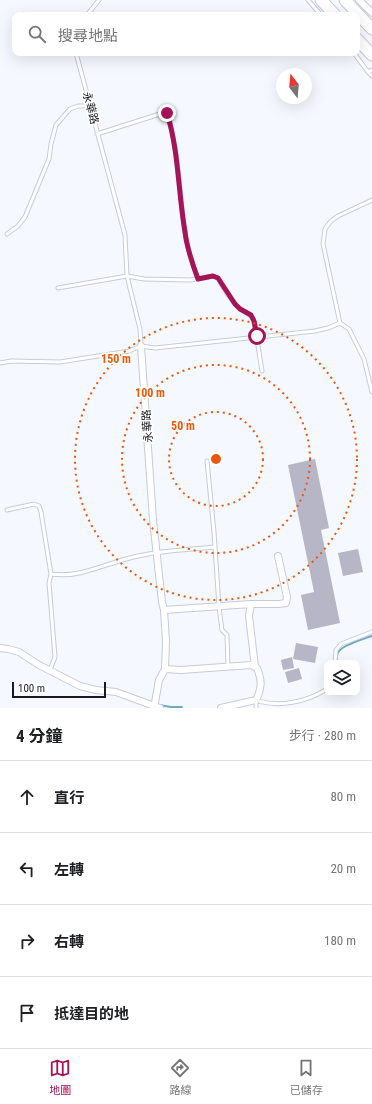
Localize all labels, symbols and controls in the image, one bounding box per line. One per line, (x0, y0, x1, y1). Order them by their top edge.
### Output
search box (12, 12, 360, 56)
icon: search (26, 23, 48, 45)
text: 搜尋地點 (58, 27, 118, 45)
north arrow (276, 68, 312, 104)
street label: 永華路 (80, 91, 101, 126)
route end (158, 104, 176, 122)
route start (248, 327, 266, 345)
text: 150 m (101, 352, 131, 366)
text: 100 m (135, 386, 165, 400)
street label: 永華路 (140, 409, 155, 443)
text: 50 m (171, 419, 195, 433)
centre of rings (209, 452, 223, 466)
map controls (324, 660, 360, 696)
button: layers (324, 660, 360, 696)
scale bar (12, 680, 106, 699)
text: 100 m (18, 682, 45, 695)
text: 4 分鐘 (16, 726, 63, 746)
text: 步行 · 280 m (289, 728, 356, 743)
icon: ahead (16, 786, 38, 808)
text: 直行 (54, 789, 84, 807)
text: 80 m (330, 789, 356, 804)
icon: left (16, 858, 38, 880)
text: 左轉 (54, 861, 84, 879)
text: 20 m (330, 861, 356, 876)
icon: right (16, 930, 38, 952)
text: 右轉 (54, 933, 84, 951)
text: 180 m (324, 933, 356, 948)
icon: arrive (16, 1002, 38, 1024)
text: 抵達目的地 (54, 1005, 129, 1023)
tab: 地圖 (49, 1057, 71, 1097)
tab: 路線 (169, 1057, 191, 1097)
tab: 已儲存 (290, 1057, 323, 1097)

